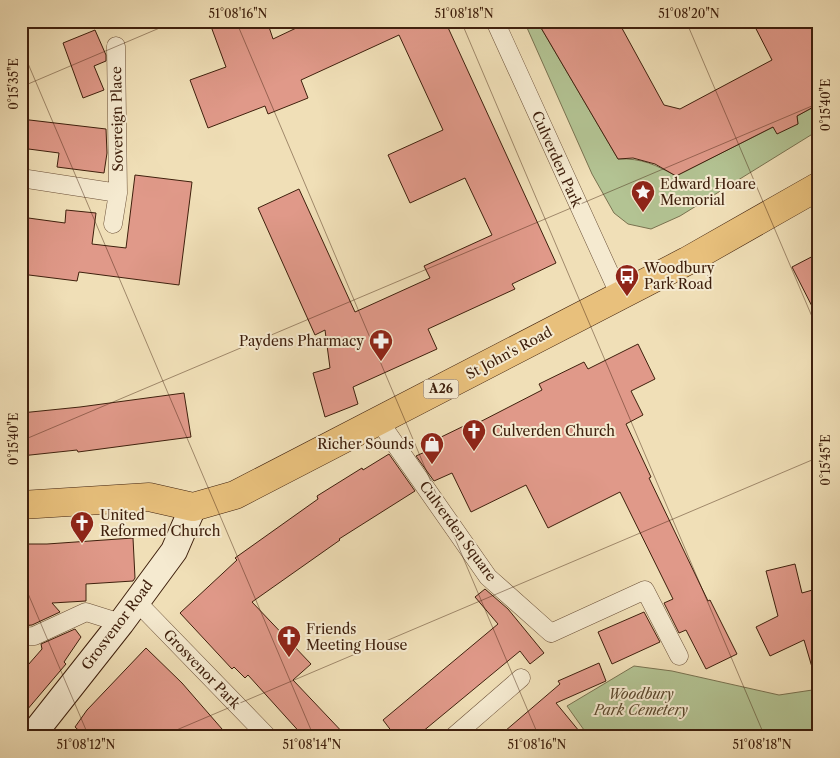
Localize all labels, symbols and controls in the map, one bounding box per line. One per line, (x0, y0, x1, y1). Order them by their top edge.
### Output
text: 51°08'16"N (209, 6, 268, 21)
text: 51°08'18"N (434, 6, 494, 21)
text: 51°08'20"N (658, 6, 720, 21)
text: 0°15'35"E (6, 58, 21, 110)
street label: Sovereign Place (107, 66, 127, 172)
text: 0°15'40"E (818, 79, 833, 131)
street label: Culverden Park (528, 108, 587, 211)
place label: Edward Hoare Memorial (660, 175, 756, 209)
place icon: Edward Hoare Memorial (630, 179, 656, 213)
place label: Woodbury Park Road (643, 259, 715, 293)
bus stop icon: Woodbury Park Road (614, 263, 640, 297)
street label: St John's Road (463, 323, 556, 383)
pharmacy icon: Paydens Pharmacy (368, 328, 394, 362)
place label: Paydens Pharmacy (239, 332, 364, 350)
road number: A26 (424, 379, 458, 398)
text: 0°15'40"E (6, 413, 21, 465)
church icon: Culverden Church (461, 418, 487, 452)
place label: Culverden Church (492, 422, 615, 440)
shop icon: Richer Sounds (419, 431, 445, 465)
text: 0°15'45"E (818, 434, 833, 486)
place label: Richer Sounds (317, 435, 414, 453)
street label: Culverden Square (416, 477, 500, 585)
place label: United Reformed Church (100, 506, 221, 540)
church icon: United Reformed Church (69, 510, 95, 544)
street label: Grosvenor Road (77, 576, 157, 674)
place label: Friends Meeting House (306, 620, 408, 654)
church icon: Friends Meeting House (276, 624, 302, 658)
street label: Grosvenor Park (160, 625, 245, 713)
park label: Woodbury Park Cemetery (593, 685, 688, 719)
text: 51°08'12"N (56, 737, 116, 752)
text: 51°08'14"N (283, 737, 342, 752)
text: 51°08'16"N (508, 737, 567, 752)
text: 51°08'18"N (732, 737, 792, 752)

